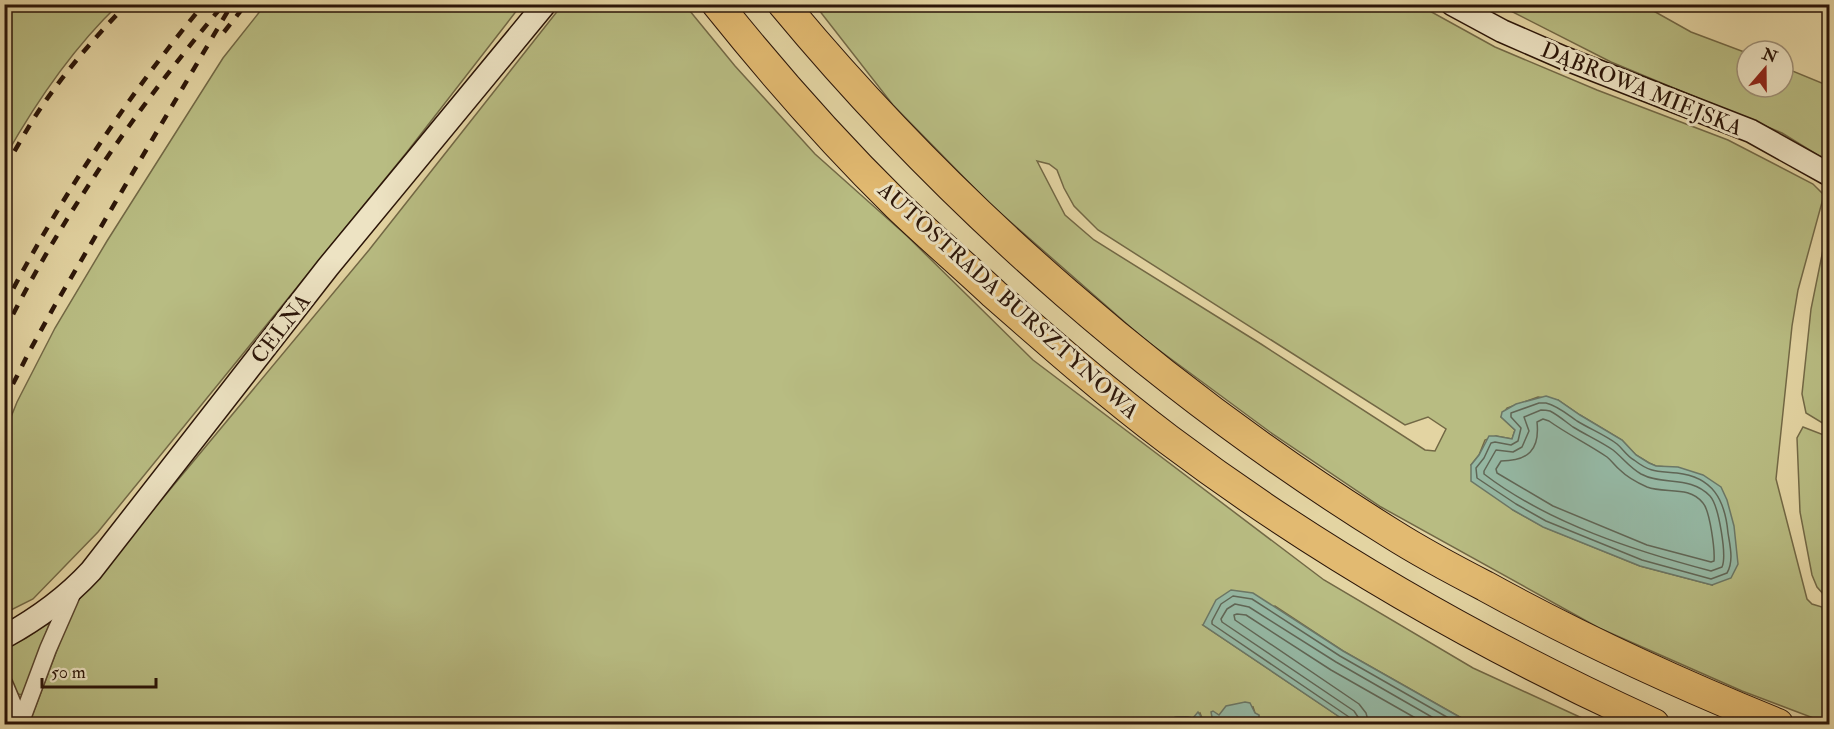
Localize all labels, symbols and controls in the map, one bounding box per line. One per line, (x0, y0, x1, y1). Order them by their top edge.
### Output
street label: DĄBROWA MIEJSKA (1537, 36, 1746, 142)
north arrow (1735, 39, 1795, 99)
text: N (1759, 44, 1781, 68)
street label: AUTOSTRADA BURSZTYNOWA (871, 175, 1145, 425)
street label: CELNA (245, 288, 317, 369)
scale bar (42, 651, 156, 689)
text: 50 m (51, 661, 86, 684)

